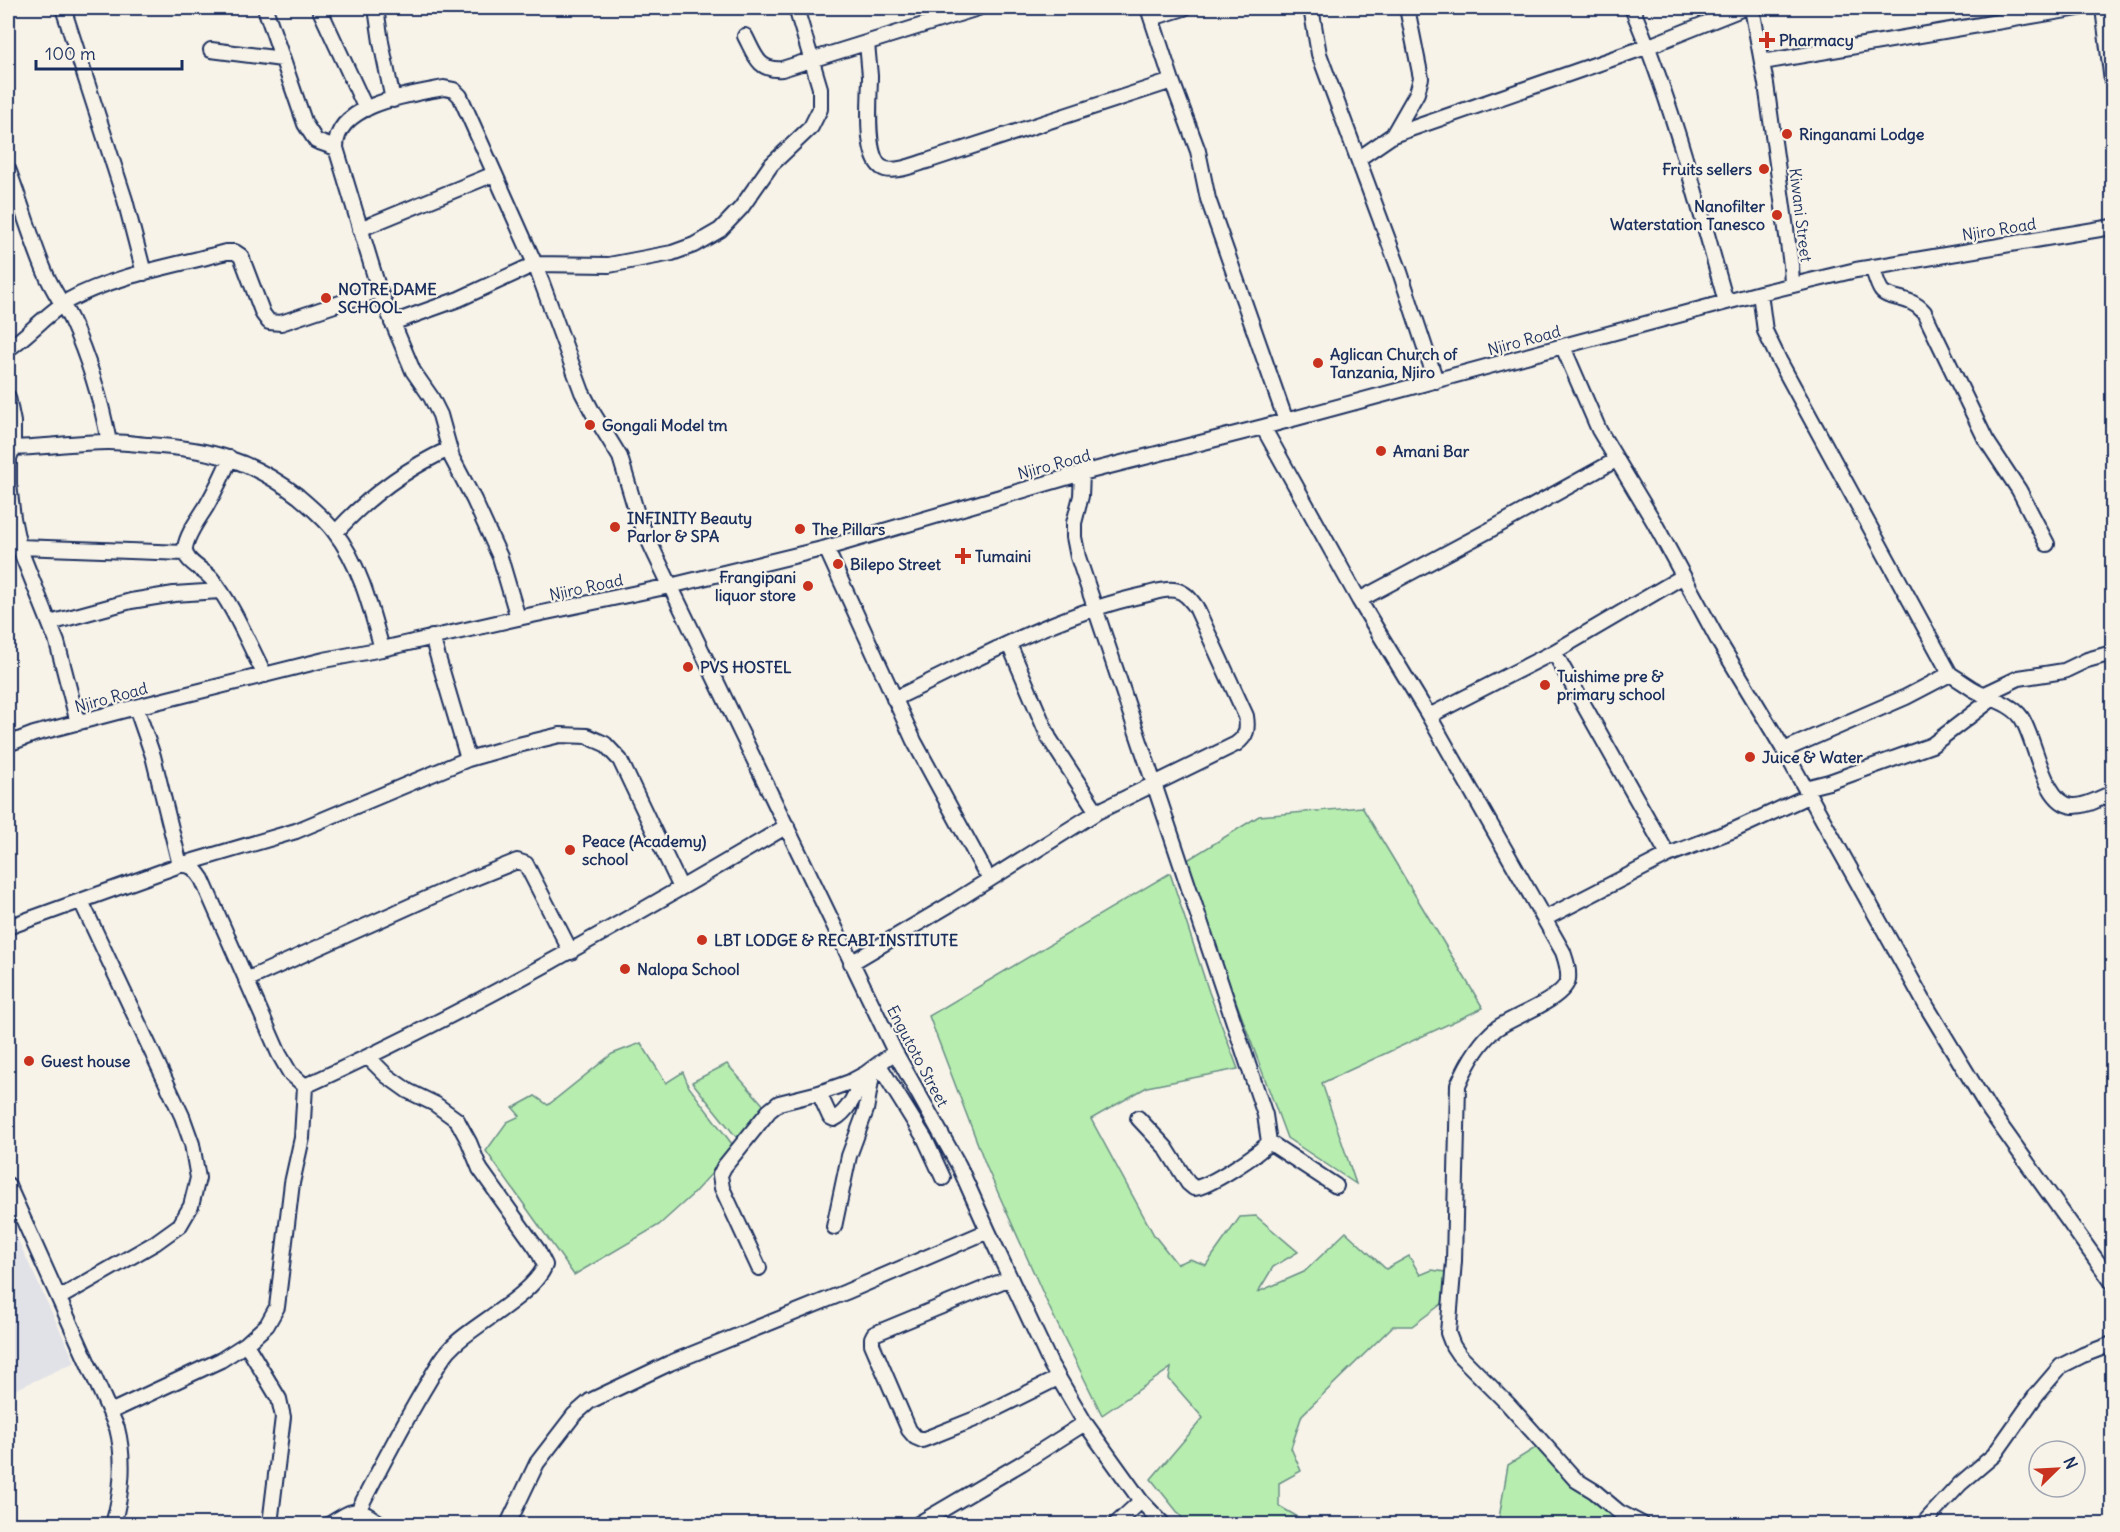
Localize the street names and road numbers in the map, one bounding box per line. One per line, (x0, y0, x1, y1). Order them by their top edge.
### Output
street label: Kiwani Street (1785, 167, 1817, 264)
street label: Njiro Road (1960, 213, 2038, 245)
street label: Njiro Road (1485, 321, 1563, 359)
street label: Njiro Road (1015, 445, 1093, 483)
street label: Njiro Road (547, 569, 625, 605)
street label: Njiro Road (72, 678, 150, 716)
street label: Engutoto Street (883, 1002, 953, 1111)

